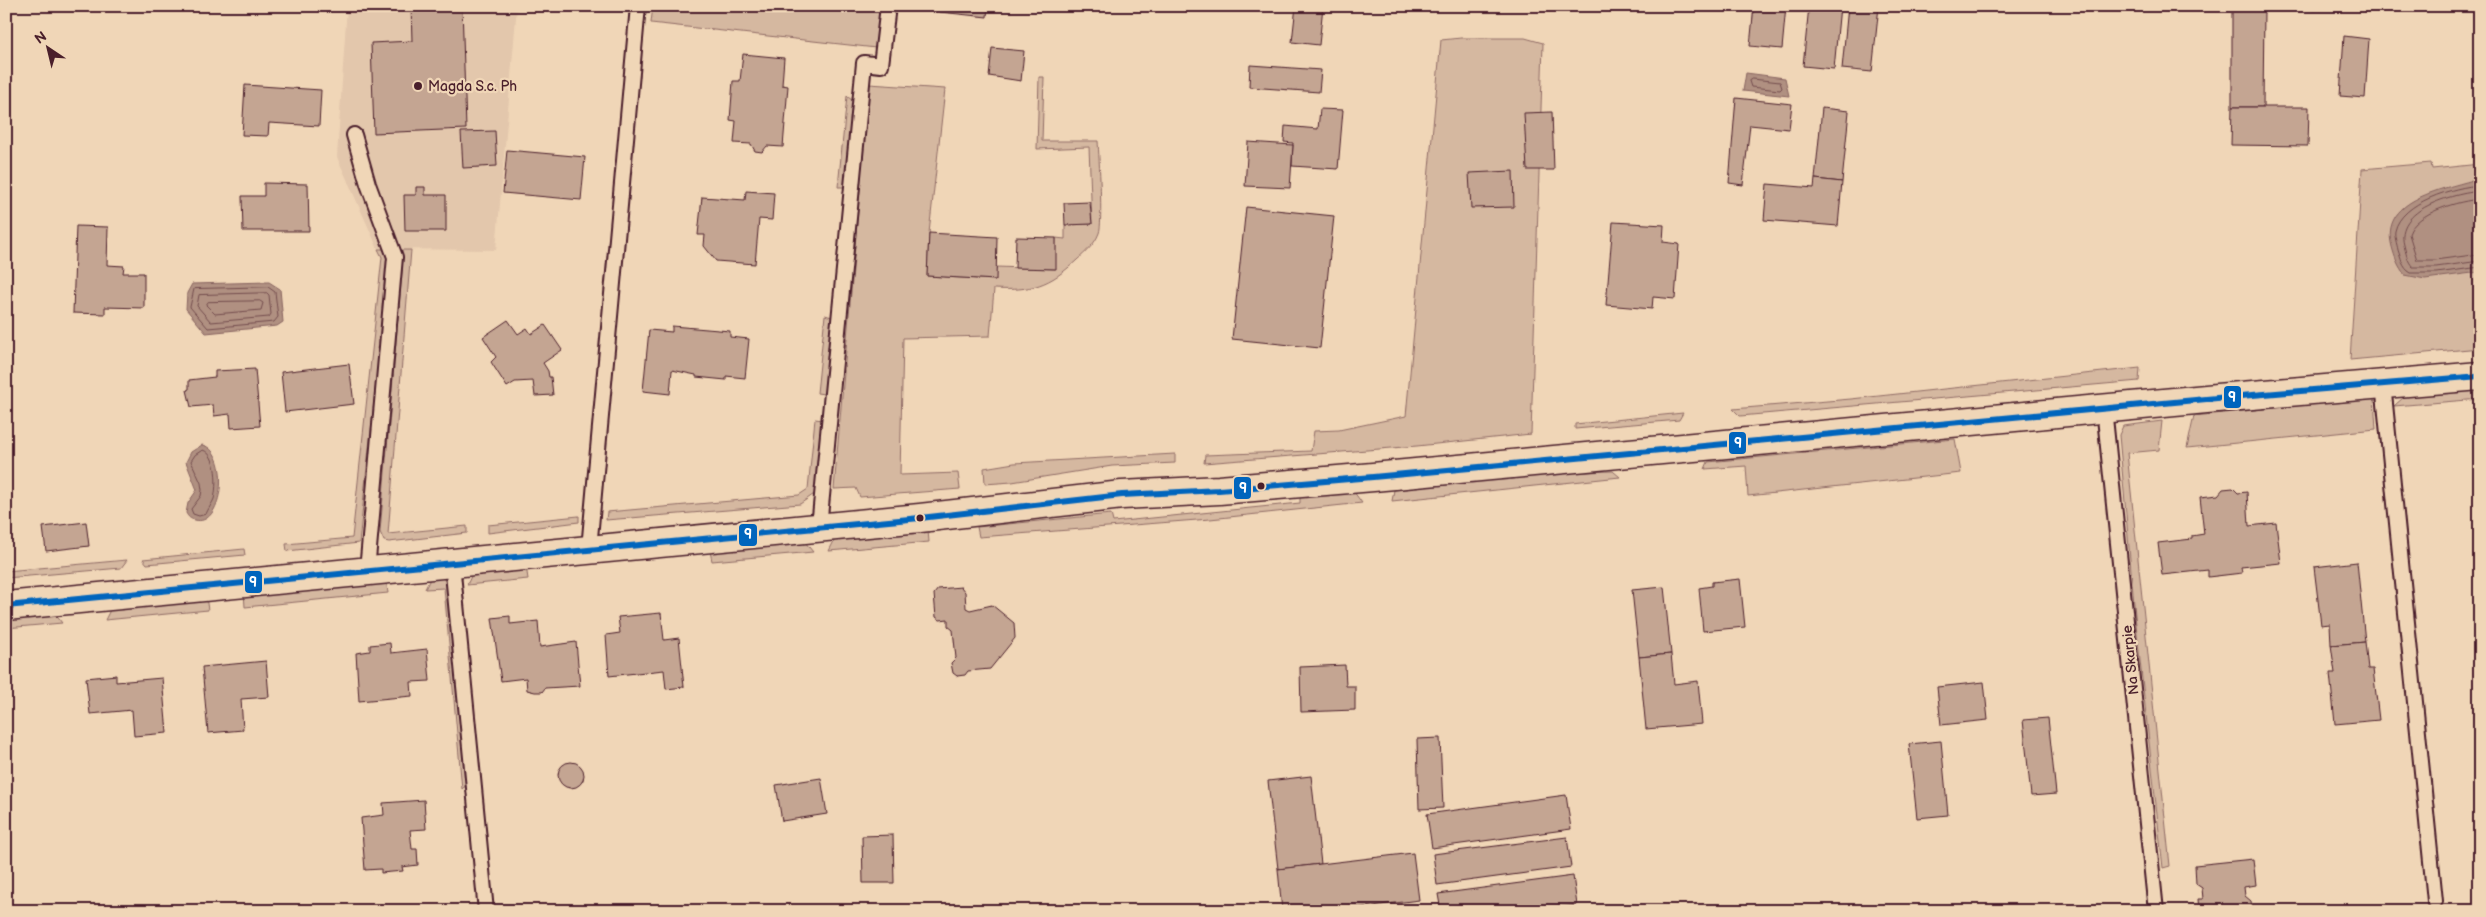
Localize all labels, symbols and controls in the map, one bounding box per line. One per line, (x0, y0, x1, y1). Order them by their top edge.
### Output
north arrow (22, 22, 72, 72)
text: N (32, 28, 50, 48)
place label: Magda S.c. Ph (428, 78, 517, 95)
marker: Magda S.c. Ph (412, 80, 424, 92)
line badge: 9 (2223, 385, 2242, 409)
text: 9 (2228, 389, 2236, 406)
line badge: 9 (1728, 431, 1747, 455)
text: 9 (1734, 435, 1742, 452)
line badge: 9 (1233, 476, 1252, 500)
text: 9 (1239, 480, 1247, 497)
unlabelled marker (1256, 481, 1266, 491)
unlabelled marker (915, 513, 925, 523)
line badge: 9 (738, 523, 758, 547)
text: 9 (744, 526, 752, 543)
line badge: 9 (244, 570, 263, 594)
text: 9 (249, 574, 257, 591)
street label: Na Skarpie (2118, 624, 2143, 696)

